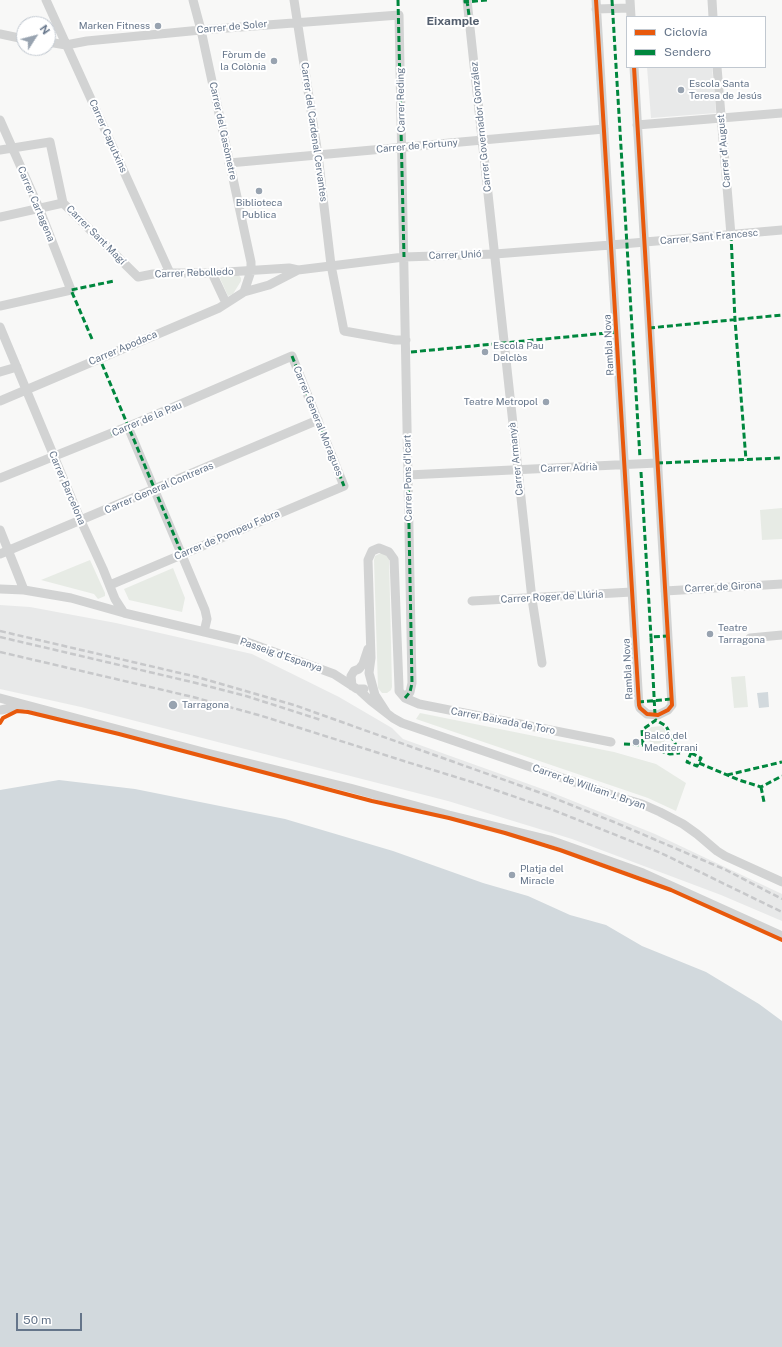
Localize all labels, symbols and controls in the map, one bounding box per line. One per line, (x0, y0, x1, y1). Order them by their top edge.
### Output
district label: Eixample (427, 14, 479, 28)
north arrow (16, 16, 56, 56)
legend (626, 16, 766, 68)
street label: Carrer de Soler (196, 18, 268, 36)
place label: Marken Fitness (79, 20, 150, 32)
marker: Marken Fitness (153, 21, 163, 31)
text: N (38, 23, 52, 37)
text: Ciclovía (664, 25, 707, 39)
text: Sendero (664, 45, 711, 59)
place label: Fòrum de la Colònia (220, 49, 266, 72)
marker: Fòrum de la Colònia (269, 56, 279, 66)
street label: Carrer del Cardenal Cervantes (298, 61, 330, 203)
street label: Carrer Governador González (468, 61, 494, 193)
street label: Carrer Reding (394, 67, 408, 133)
place label: Escola Santa Teresa de Jesús (689, 78, 762, 102)
street label: Carrer del Gasòmetre (207, 81, 239, 181)
marker: Escola Santa Teresa de Jesús (676, 85, 686, 95)
street label: Carrer Caputxins (86, 97, 130, 175)
street label: Carrer d'August (715, 114, 733, 188)
street label: Carrer de Fortuny (376, 136, 458, 156)
street label: Carrer Cartagena (15, 165, 57, 243)
marker: Biblioteca Publica (254, 186, 264, 196)
place label: Biblioteca Publica (236, 197, 282, 220)
street label: Carrer Sant Magí (64, 203, 128, 267)
street label: Carrer Sant Francesc (659, 227, 759, 247)
street label: Carrer Unió (428, 248, 482, 262)
street label: Carrer Rebolledo (154, 266, 234, 280)
street label: Rambla Nova (601, 314, 617, 376)
street label: Carrer Apodaca (87, 328, 159, 368)
place label: Escola Pau Delclòs (493, 340, 544, 364)
marker: Escola Pau Delclòs (480, 347, 490, 357)
street label: Carrer General Moragues (290, 364, 346, 478)
place label: Teatre Metropol (464, 396, 538, 408)
marker: Teatre Metropol (541, 397, 551, 407)
street label: Carrer de la Pau (110, 399, 184, 439)
street label: Carrer Armanyà (506, 422, 526, 496)
street label: Carrer Pons d'Icart (401, 434, 415, 522)
street label: Carrer Barcelona (46, 449, 88, 527)
street label: Carrer General Contreras (103, 460, 215, 516)
street label: Carrer Adrià (540, 461, 598, 475)
street label: Carrer de Pompeu Fabra (173, 507, 281, 563)
street label: Carrer de Girona (684, 579, 762, 595)
street label: Carrer Roger de Llúria (500, 588, 604, 606)
place label: Teatre Tarragona (718, 622, 765, 646)
marker: Teatre Tarragona (705, 629, 715, 639)
street label: Passeig d'Espanya (238, 635, 324, 675)
street label: Rambla Nova (620, 638, 636, 700)
marker: Tarragona (167, 699, 179, 711)
place label: Tarragona (182, 699, 229, 711)
street label: Carrer Baixada de Toro (450, 705, 556, 737)
place label: Balcó del Mediterrani (644, 730, 698, 754)
marker: Balcó del Mediterrani (631, 737, 641, 747)
street label: Carrer de William J. Bryan (531, 762, 647, 812)
place label: Platja del Miracle (520, 863, 564, 886)
marker: Platja del Miracle (507, 870, 517, 880)
scale bar (18, 1305, 84, 1331)
text: 50 m (23, 1313, 51, 1327)

